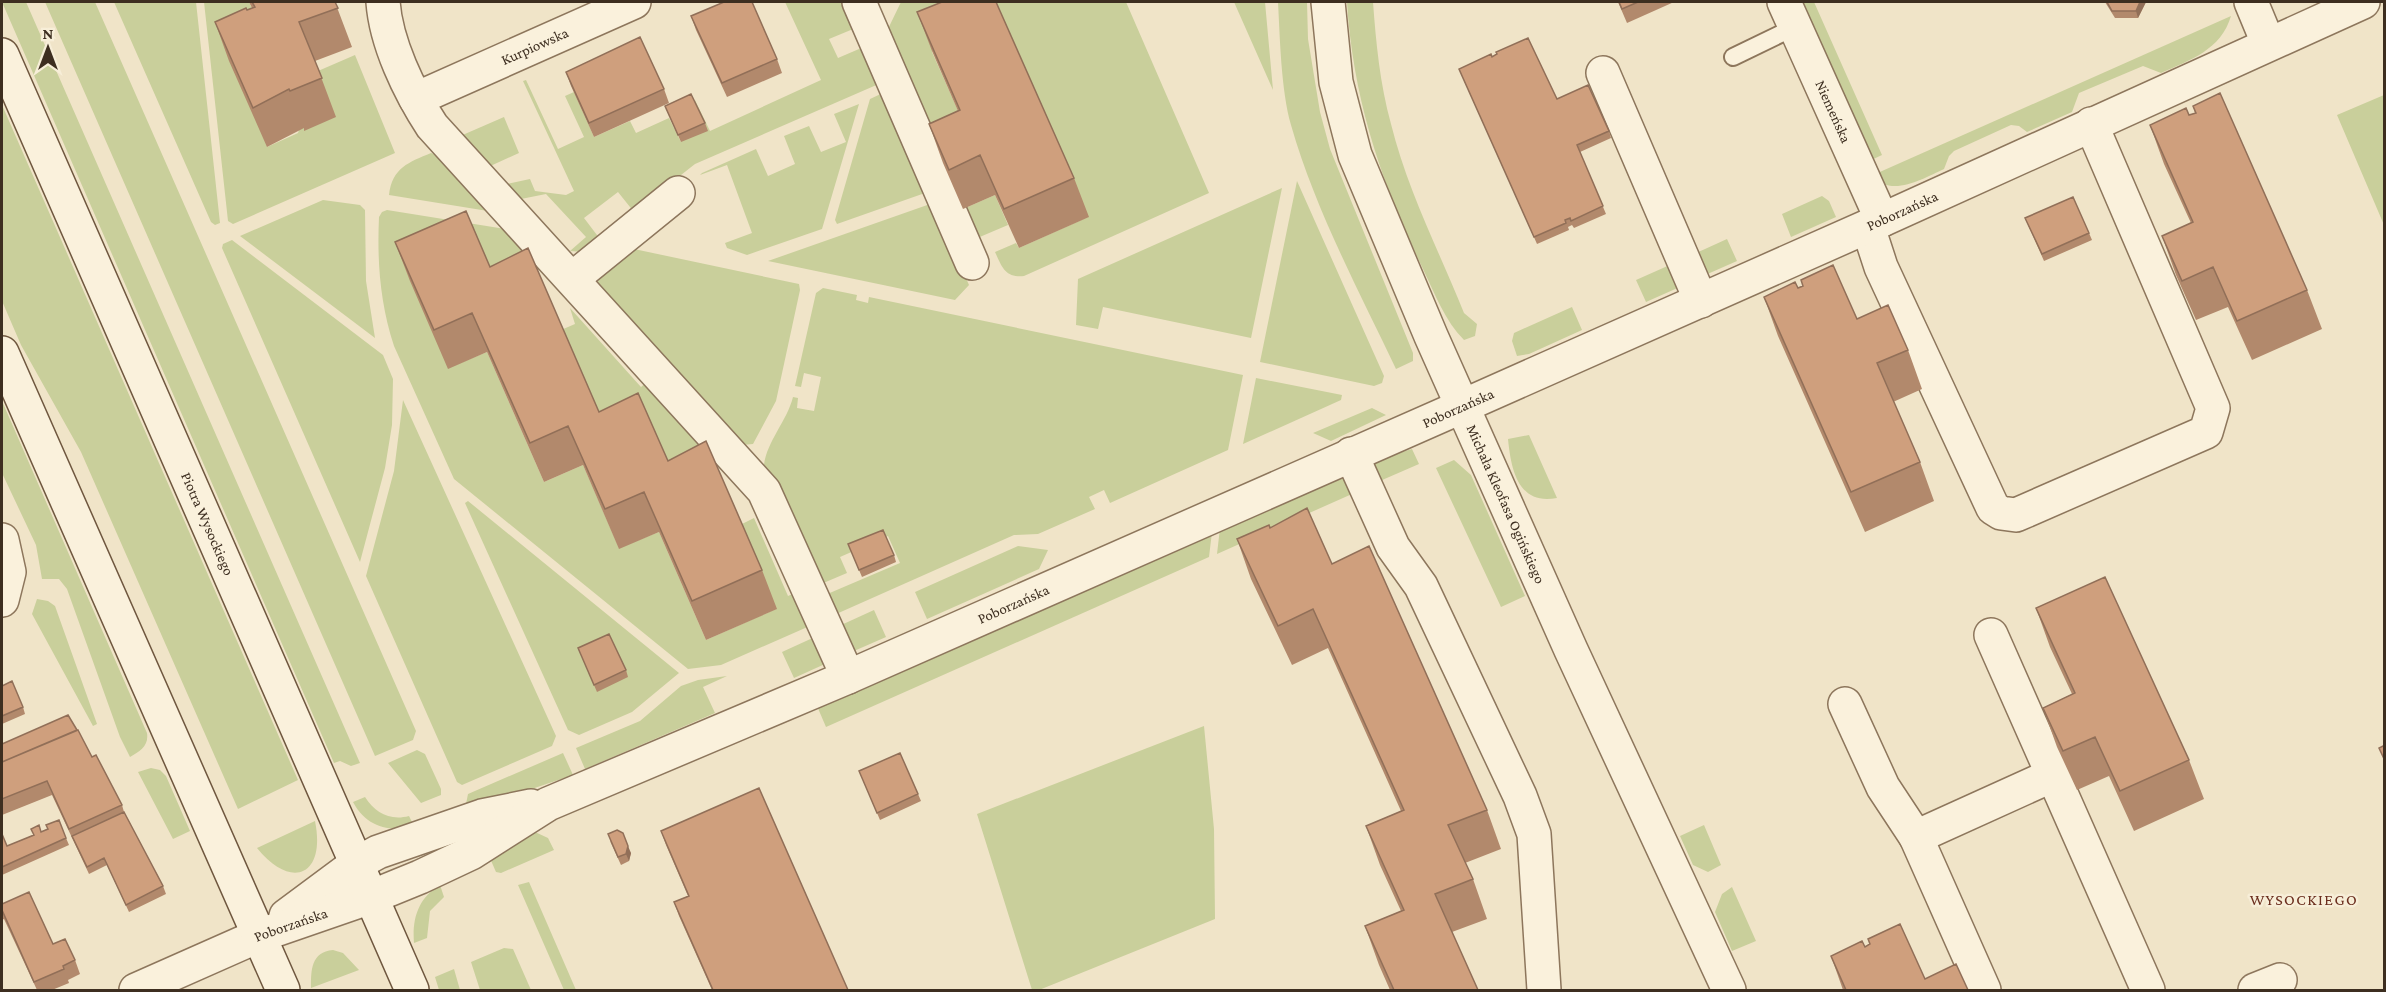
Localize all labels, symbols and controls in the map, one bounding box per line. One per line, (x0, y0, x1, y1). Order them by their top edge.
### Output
north arrow (18, 18, 78, 78)
street label: Kurpiowska (499, 24, 571, 68)
text: N (43, 25, 54, 42)
street label: Niemeńska (1812, 78, 1854, 145)
street label: Poborzańska (1864, 188, 1940, 234)
street label: Poborzańska (1420, 385, 1496, 431)
street label: Michała Kleofasa Ogińskiego (1463, 422, 1548, 586)
street label: Piotra Wysockiego (178, 470, 237, 578)
street label: Poborzańska (975, 581, 1052, 627)
district label: WYSOCKIEGO (2250, 891, 2358, 908)
street label: Poborzańska (251, 905, 329, 945)

